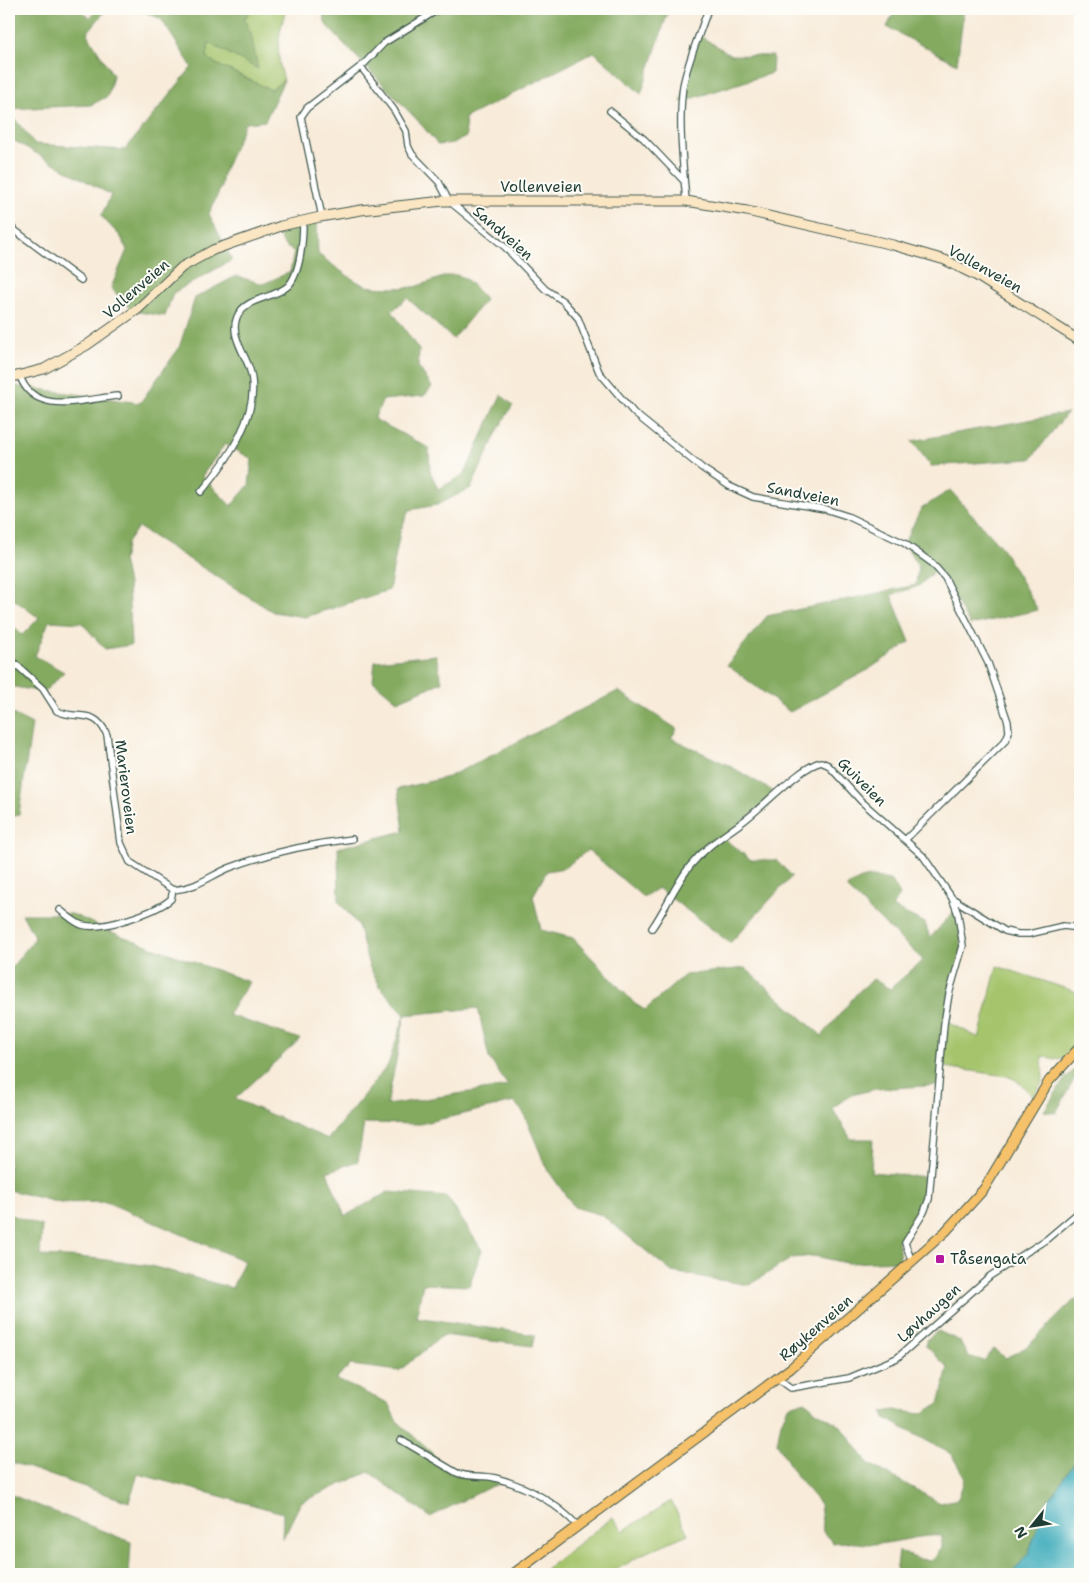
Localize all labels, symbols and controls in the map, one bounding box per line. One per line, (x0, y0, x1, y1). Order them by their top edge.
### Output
street label: Vollenveien (500, 177, 582, 197)
street label: Sandveien (469, 201, 537, 265)
street label: Vollenveien (944, 240, 1026, 298)
street label: Vollenveien (99, 255, 173, 323)
street label: Sandveien (765, 477, 841, 511)
street label: Marieroveien (110, 739, 142, 835)
street label: Guiveien (833, 753, 891, 811)
place label: Tåsengata (950, 1249, 1027, 1269)
marker: Tåsengata (934, 1253, 946, 1265)
street label: Løvhaugen (893, 1279, 965, 1347)
street label: Røykenveien (775, 1290, 857, 1366)
north arrow (1006, 1500, 1056, 1550)
text: N (1010, 1523, 1031, 1542)

